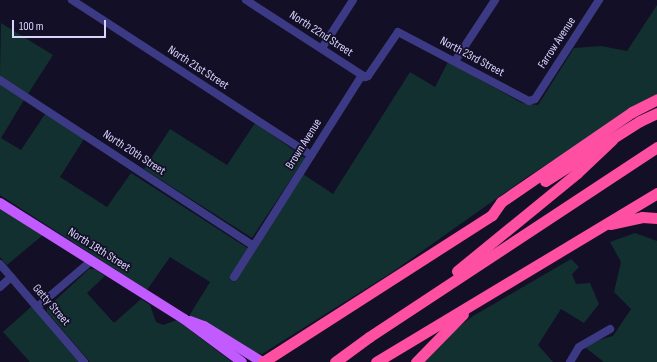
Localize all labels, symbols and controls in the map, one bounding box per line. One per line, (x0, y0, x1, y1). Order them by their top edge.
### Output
street label: North 22nd Street (287, 8, 355, 60)
scale bar (14, 12, 108, 38)
street label: Farrow Avenue (535, 15, 579, 71)
text: 100 m (19, 19, 44, 34)
street label: North 23rd Street (437, 34, 507, 80)
street label: North 21st Street (165, 43, 231, 93)
street label: Brown Avenue (283, 116, 325, 172)
street label: North 20th Street (100, 127, 168, 179)
street label: North 18th Street (65, 225, 133, 275)
street label: Getty Street (29, 281, 73, 329)

